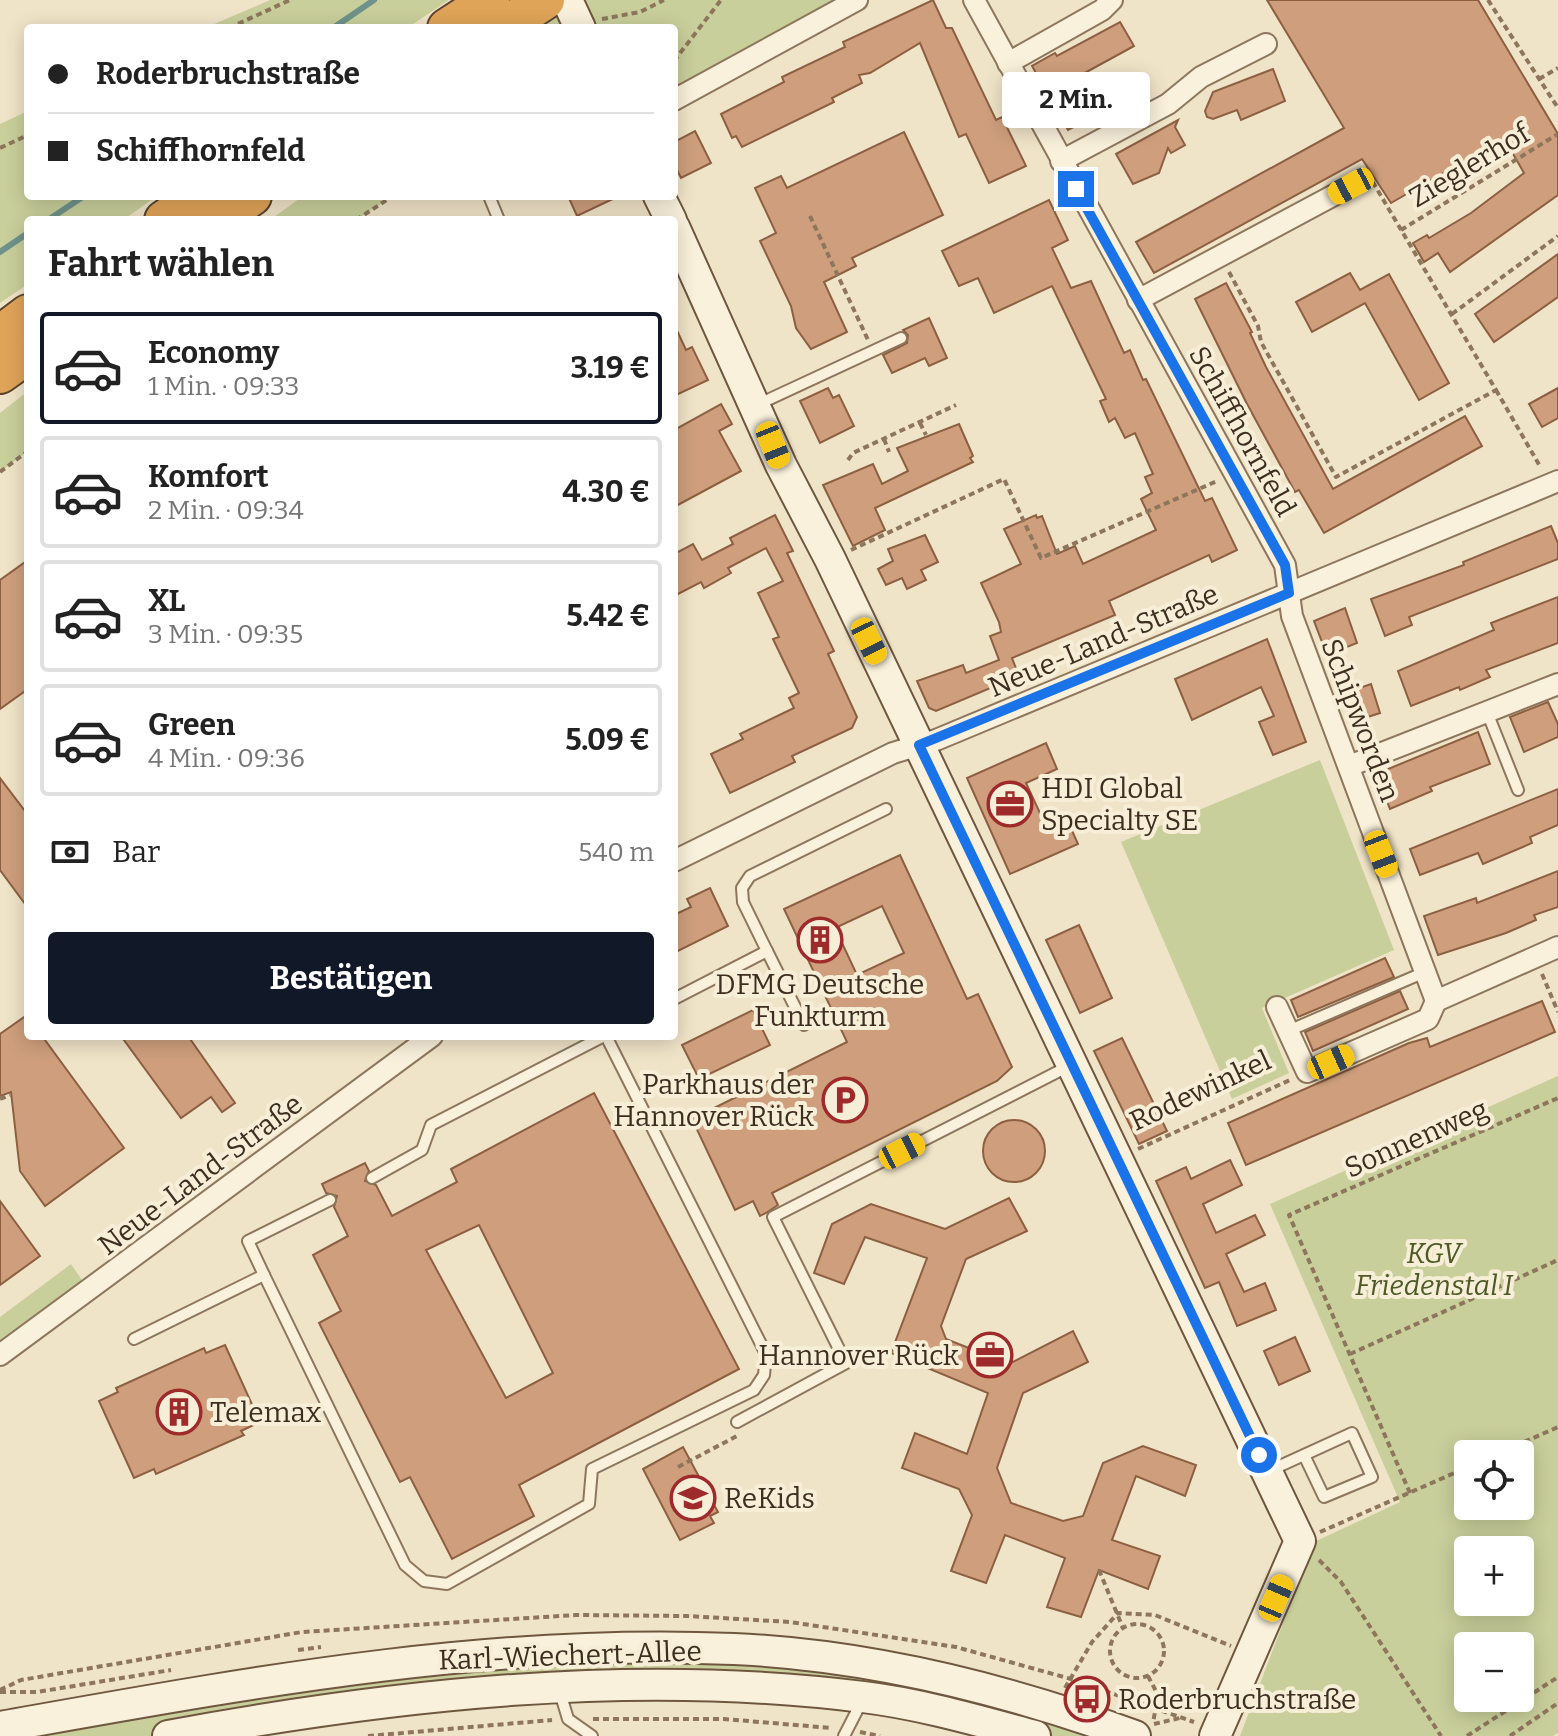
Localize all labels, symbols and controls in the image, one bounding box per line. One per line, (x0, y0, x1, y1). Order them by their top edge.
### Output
text: Roderbruchstraße (96, 56, 360, 92)
callout: 2 Min. (1002, 73, 1150, 129)
text: 2 Min. (1039, 84, 1113, 115)
street label: Zieglerhof (1403, 116, 1537, 214)
text: Schiffhornfeld (96, 133, 305, 169)
car (1324, 164, 1378, 208)
route end (1058, 171, 1094, 207)
text: Fahrt wählen (48, 242, 274, 286)
icon: car (52, 332, 124, 404)
text: Economy (148, 335, 279, 371)
street label: Schiffhornfeld (1182, 340, 1303, 522)
text: 3.19 € (570, 350, 650, 386)
text: 1 Min. · 09:33 (148, 371, 299, 402)
car (753, 418, 793, 472)
icon: car (52, 456, 124, 528)
text: Komfort (148, 459, 269, 495)
text: 4.30 € (562, 474, 650, 510)
text: 2 Min. · 09:34 (148, 495, 304, 526)
street label: Neue-Land-Straße (983, 577, 1223, 704)
icon: car (52, 580, 124, 652)
text: XL (148, 583, 185, 619)
text: 5.42 € (566, 598, 650, 634)
car (848, 614, 890, 668)
text: 3 Min. · 09:35 (148, 619, 303, 650)
street label: Schipworden (1314, 634, 1407, 806)
icon: car (52, 704, 124, 776)
text: Green (148, 707, 235, 743)
text: 5.09 € (565, 722, 650, 758)
text: 4 Min. · 09:36 (148, 743, 305, 774)
place label: HDI Global Specialty SE (1041, 772, 1198, 837)
office icon: HDI Global Specialty SE (986, 780, 1034, 828)
car (1361, 827, 1401, 881)
icon: cash (48, 830, 92, 874)
text: Bar (112, 834, 160, 870)
text: 540 m (578, 837, 654, 868)
building icon: DFMG Deutsche Funkturm (796, 916, 844, 964)
button: Bestätigen (48, 932, 654, 1024)
place label: DFMG Deutsche Funkturm (716, 968, 924, 1033)
car (1304, 1041, 1358, 1083)
street label: Rodewinkel (1124, 1043, 1276, 1137)
place label: Parkhaus der Hannover Rück (613, 1068, 814, 1133)
parking icon: Parkhaus der Hannover Rück (821, 1076, 869, 1124)
street label: Neue-Land-Straße (92, 1087, 309, 1262)
street label: Sonnenweg (1340, 1092, 1493, 1185)
car (875, 1129, 929, 1173)
park label: KGV Friedenstal I (1355, 1237, 1514, 1302)
office icon: Hannover Rück (966, 1331, 1014, 1379)
place label: Hannover Rück (758, 1339, 959, 1372)
building icon: Telemax (155, 1388, 203, 1436)
place label: Telemax (210, 1396, 322, 1429)
route start (1241, 1437, 1277, 1473)
map controls (1454, 1440, 1534, 1712)
button: locate (1454, 1440, 1534, 1520)
school or university icon: ReKids (669, 1474, 717, 1522)
place label: ReKids (724, 1482, 815, 1515)
button: + (1454, 1536, 1534, 1616)
car (1256, 1571, 1296, 1625)
button: − (1454, 1632, 1534, 1712)
street label: Karl-Wiechert-Allee (438, 1634, 702, 1677)
bus stop icon: Roderbruchstraße (1063, 1675, 1111, 1723)
place label: Roderbruchstraße (1118, 1683, 1356, 1716)

